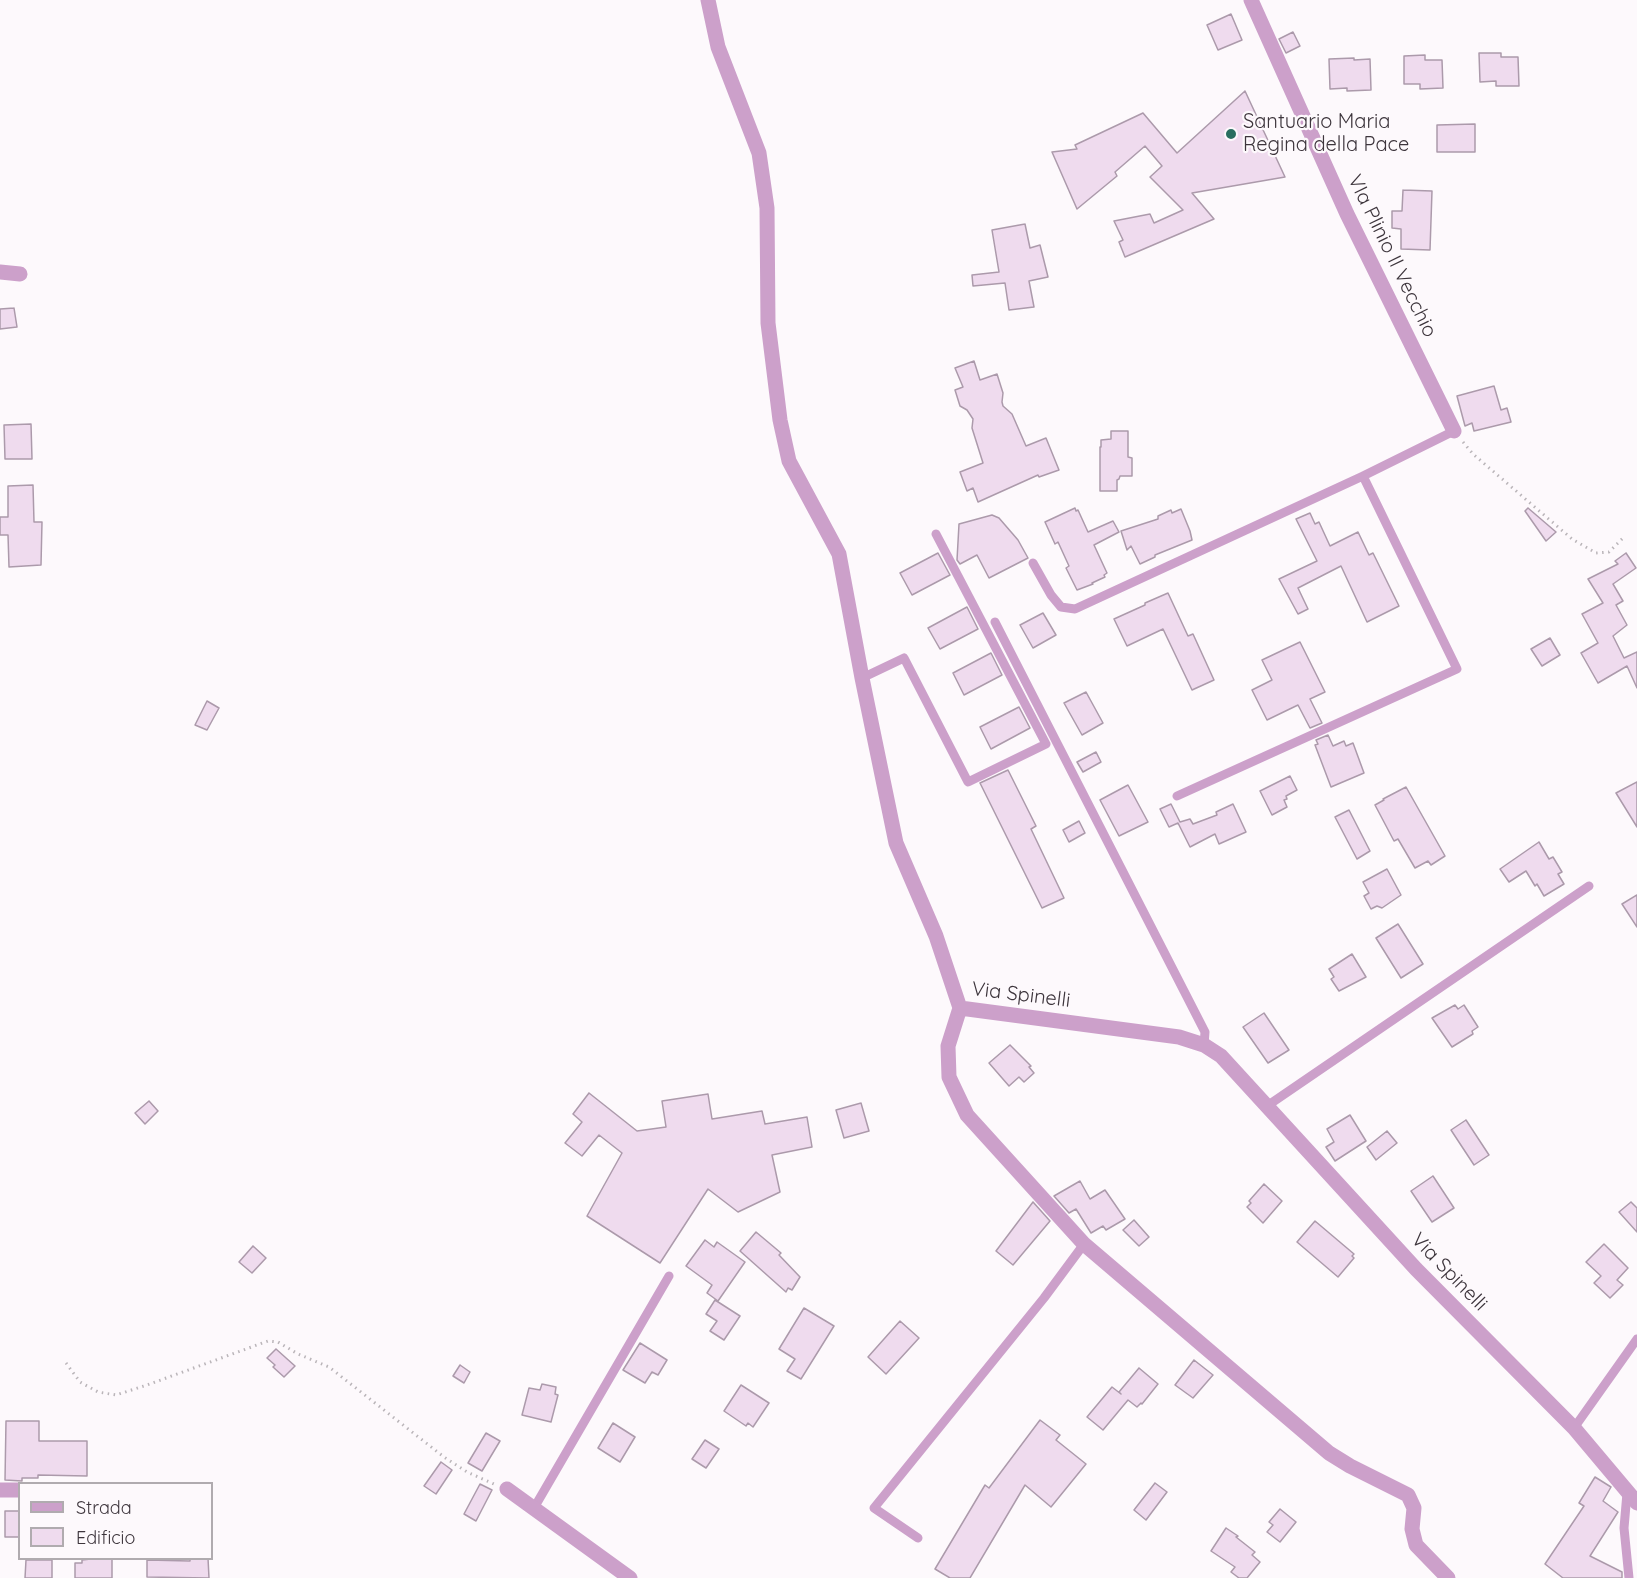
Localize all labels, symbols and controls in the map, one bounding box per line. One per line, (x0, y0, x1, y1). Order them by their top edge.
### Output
place label: Santuario Maria Regina della Pace (1243, 110, 1409, 157)
marker: Santuario Maria Regina della Pace (1224, 127, 1238, 141)
street label: VIa Plinio Il Vecchio (1342, 171, 1442, 341)
street label: Via Spinelli (970, 977, 1072, 1013)
street label: Via Spinelli (1406, 1228, 1492, 1316)
legend (18, 1482, 213, 1560)
text: Strada (76, 1496, 132, 1519)
text: Edificio (76, 1526, 135, 1549)

